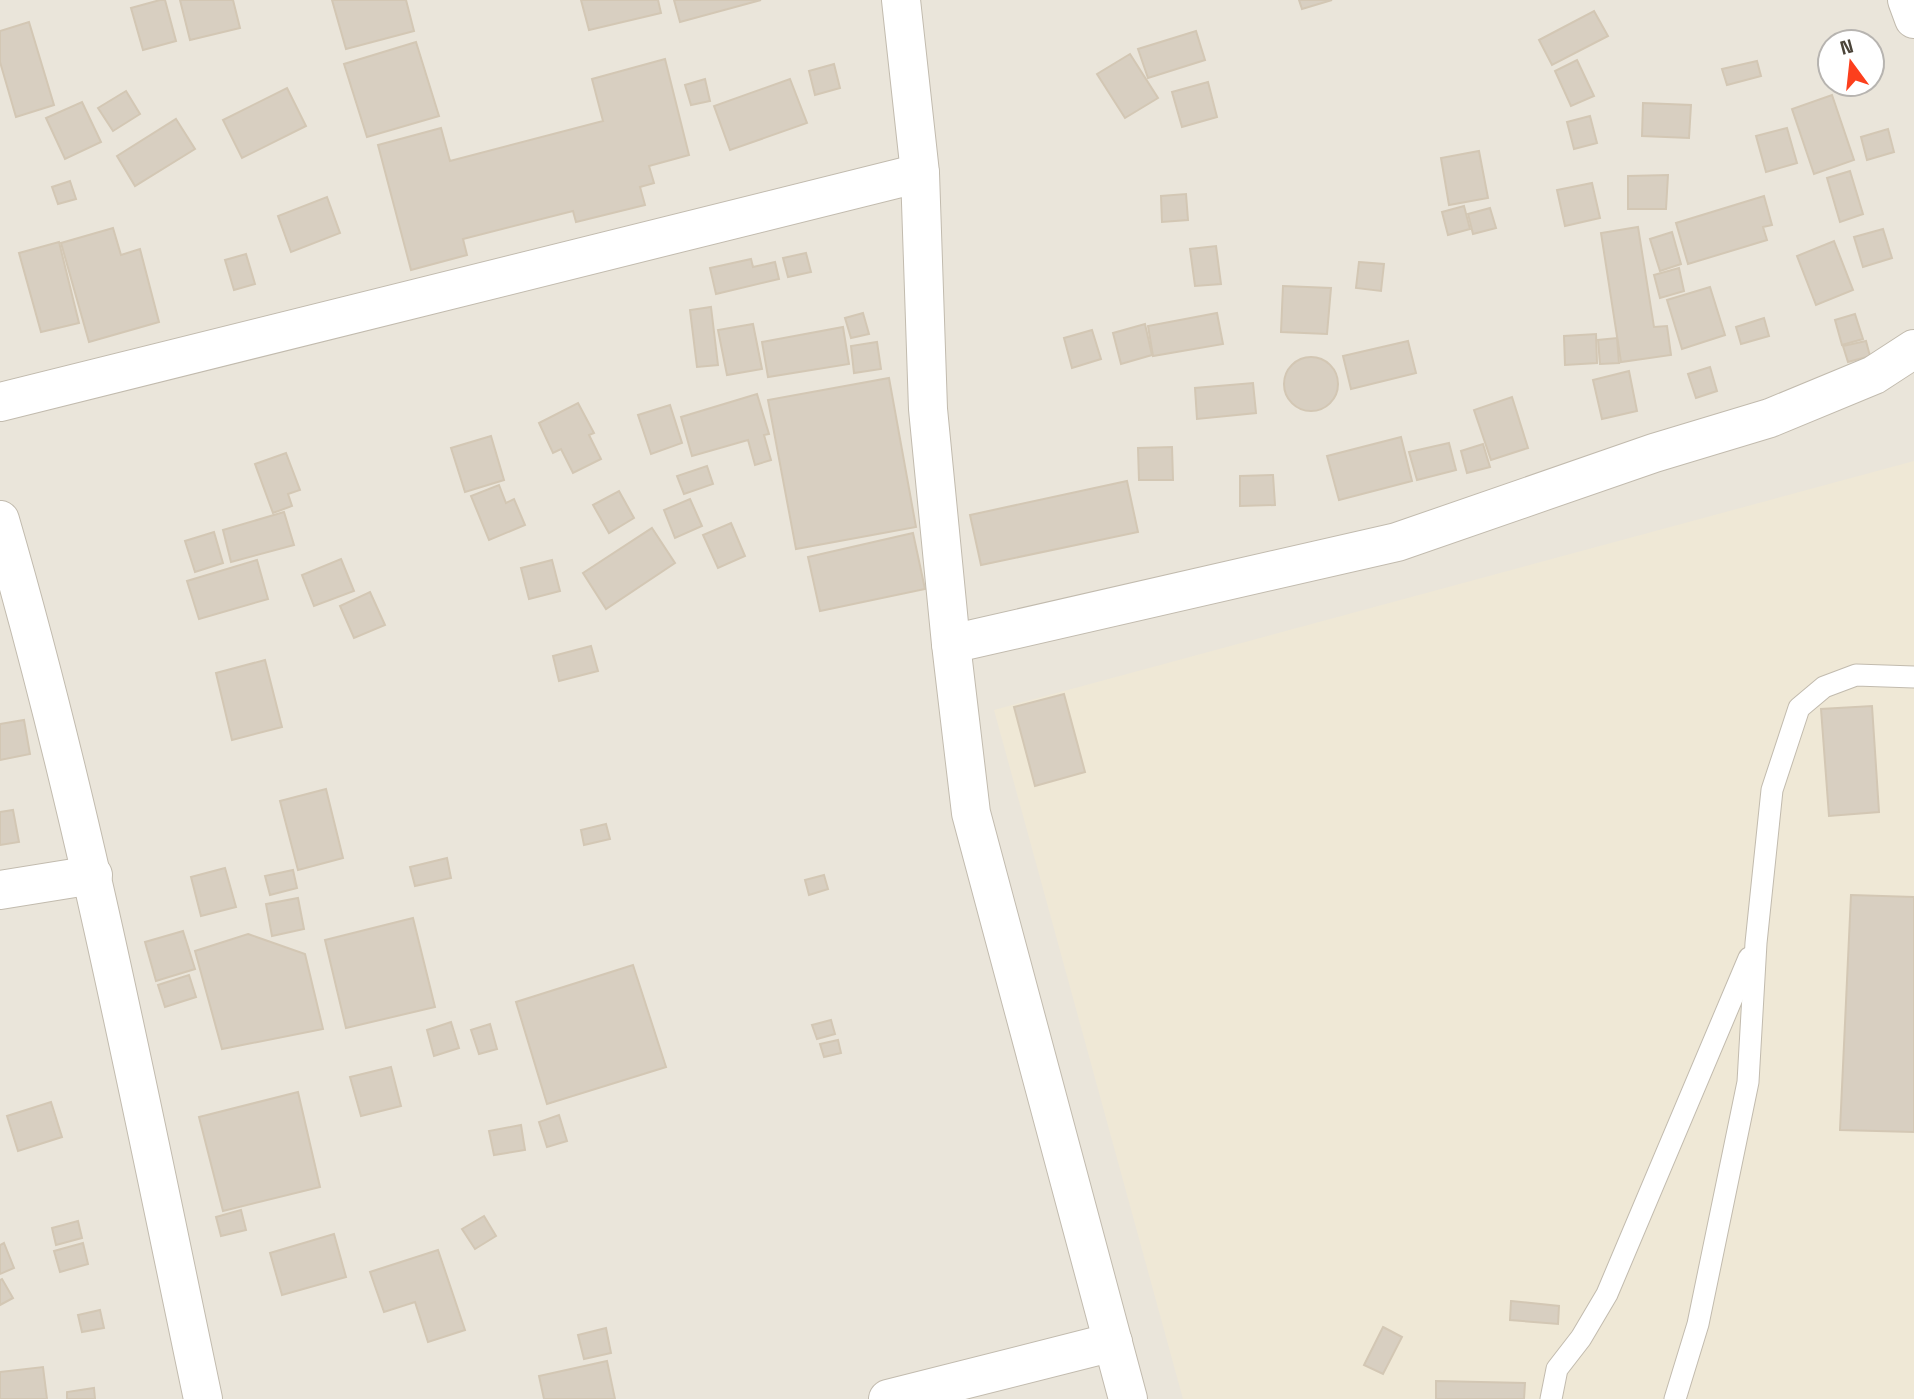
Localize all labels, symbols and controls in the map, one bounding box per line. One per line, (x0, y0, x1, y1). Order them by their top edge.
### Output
north arrow (1816, 28, 1886, 98)
text: N (1837, 33, 1856, 61)

